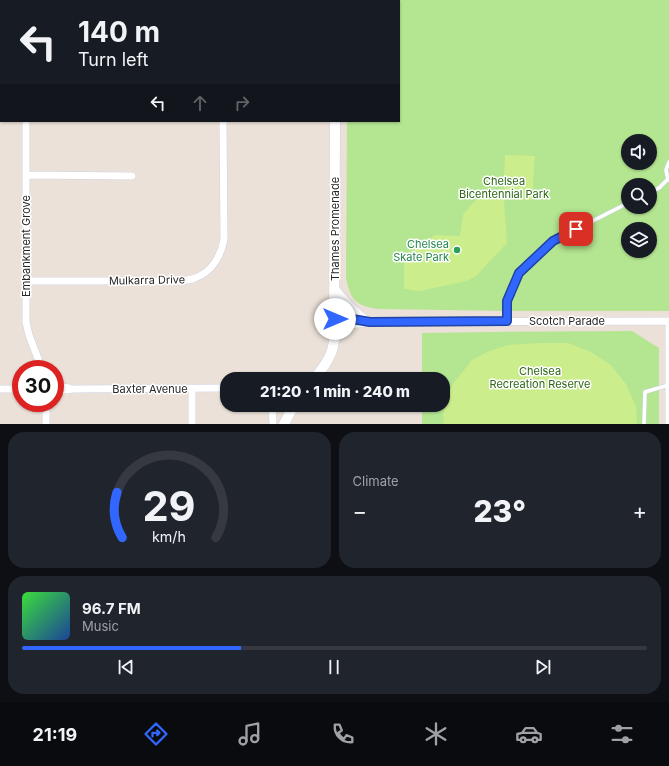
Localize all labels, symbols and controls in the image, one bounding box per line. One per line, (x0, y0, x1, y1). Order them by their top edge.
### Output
text: 140 m (78, 15, 160, 49)
icon: left (12, 16, 64, 68)
text: Turn left (78, 49, 148, 70)
icon: left (147, 92, 169, 114)
icon: ahead (189, 92, 211, 114)
icon: right (231, 92, 253, 114)
map controls (621, 134, 657, 258)
button: sound (621, 134, 657, 170)
park label: Chelsea Bicentennial Park (459, 174, 549, 201)
street label: Thames Promenade (328, 177, 342, 281)
button: search (621, 178, 657, 214)
street label: Embankment Grove (19, 195, 33, 297)
pin (559, 212, 593, 246)
icon: arrive (565, 218, 587, 240)
button: layers (621, 222, 657, 258)
place label: Chelsea Skate Park (393, 237, 449, 264)
marker: Chelsea Skate Park (452, 245, 462, 255)
street label: Mulkarra Drive (109, 272, 185, 288)
position arrow (314, 298, 356, 340)
street label: Scotch Parade (529, 314, 605, 328)
speed limit sign: 30 (12, 360, 64, 412)
park label: Chelsea Recreation Reserve (490, 364, 590, 391)
street label: Baxter Avenue (112, 382, 188, 396)
text: 21:20 · 1 min · 240 m (260, 382, 410, 401)
text: Climate (353, 473, 399, 489)
text: 29 (143, 481, 196, 531)
text: 23° (473, 493, 526, 529)
text: − (353, 498, 367, 524)
text: + (632, 498, 647, 524)
text: km/h (152, 528, 186, 545)
text: 96.7 FM (82, 599, 141, 618)
text: Music (82, 618, 119, 634)
icon: previous (115, 656, 137, 678)
icon: pause (323, 656, 345, 678)
icon: next (532, 656, 554, 678)
icon: directions (142, 720, 170, 748)
icon: music (236, 720, 264, 748)
icon: phone (329, 720, 357, 748)
icon: climate (422, 720, 450, 748)
icon: car (515, 720, 543, 748)
icon: filters (608, 720, 636, 748)
text: 21:19 (33, 724, 77, 745)

